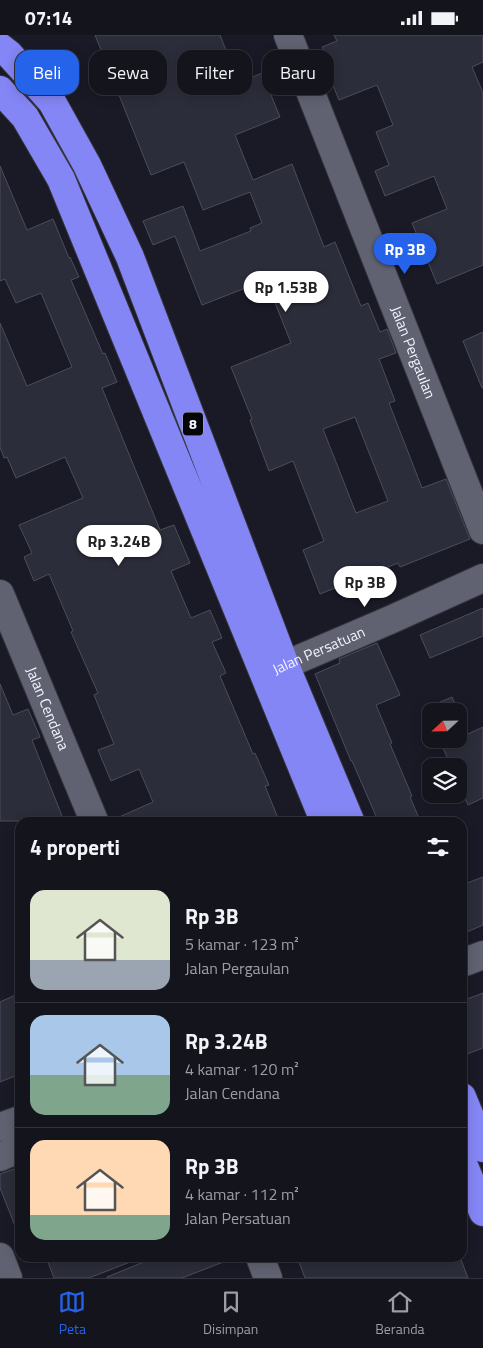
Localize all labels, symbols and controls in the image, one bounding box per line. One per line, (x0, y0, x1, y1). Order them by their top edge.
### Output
text: 07:14 (25, 3, 72, 32)
chip: Beli (15, 50, 79, 95)
chip: Sewa (89, 50, 167, 95)
chip: Filter (177, 50, 252, 95)
chip: Baru (262, 50, 334, 95)
pin: Rp 3B (370, 233, 440, 275)
text: Rp 3B (385, 237, 425, 261)
pin: Rp 1.53B (234, 271, 338, 313)
text: Rp 1.53B (255, 275, 317, 299)
street label: Jalan Pergaulan (385, 302, 442, 402)
road number: 8 (183, 413, 203, 435)
pin: Rp 3.24B (67, 525, 171, 567)
text: Rp 3.24B (88, 529, 150, 553)
pin: Rp 3B (330, 565, 400, 608)
text: Rp 3B (345, 570, 385, 594)
street label: Jalan Persatuan (268, 620, 369, 681)
street label: Jalan Cendana (20, 663, 76, 754)
north arrow (422, 703, 468, 747)
map controls (422, 703, 467, 803)
button: layers (422, 758, 467, 803)
text: 4 properti (30, 831, 120, 863)
icon: filters (424, 833, 452, 861)
text: Rp 3B (185, 900, 239, 932)
icon: home (70, 910, 130, 970)
text: 5 kamar · 123 m² (185, 932, 299, 956)
text: Jalan Pergaulan (185, 956, 289, 980)
text: Rp 3.24B (185, 1025, 268, 1057)
icon: home (70, 1035, 130, 1095)
text: 4 kamar · 120 m² (185, 1057, 299, 1081)
text: Jalan Cendana (185, 1081, 280, 1105)
text: Rp 3B (185, 1150, 239, 1182)
icon: home (70, 1160, 130, 1220)
text: 4 kamar · 112 m² (185, 1182, 299, 1206)
text: Jalan Persatuan (185, 1206, 291, 1230)
tab: Peta (58, 1288, 86, 1339)
tab: Disimpan (203, 1288, 258, 1339)
tab: Beranda (375, 1288, 425, 1339)

